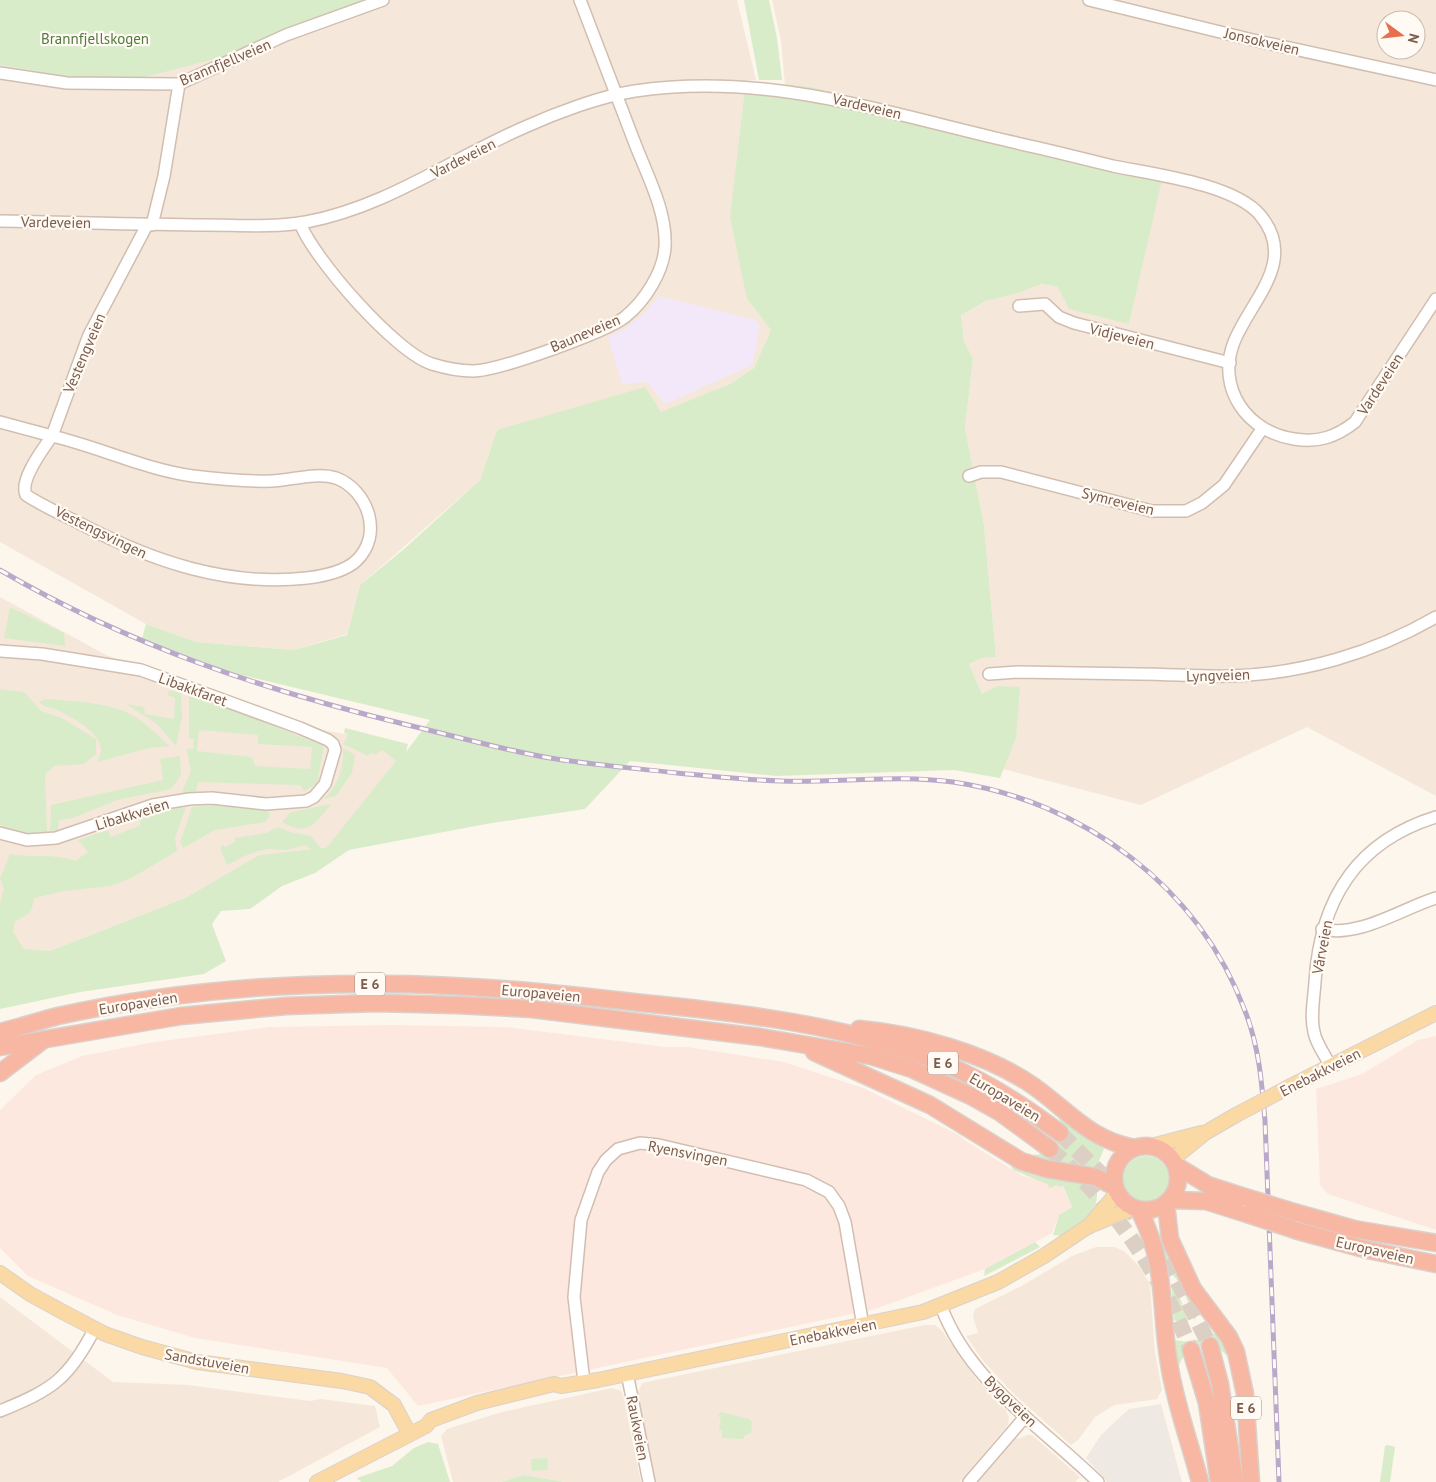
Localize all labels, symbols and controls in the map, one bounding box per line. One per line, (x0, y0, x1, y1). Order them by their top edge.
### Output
north arrow (1376, 10, 1426, 60)
street label: Jonsokveien (1222, 23, 1301, 59)
park label: Brannfjellskogen (41, 29, 149, 48)
text: N (1404, 32, 1423, 45)
street label: Brannfjellveien (176, 34, 274, 90)
street label: Vardeveien (830, 89, 903, 123)
street label: Vardeveien (427, 134, 499, 183)
street label: Vardeveien (20, 212, 91, 232)
street label: Vestengveien (58, 310, 109, 397)
street label: Bauneveien (547, 310, 623, 356)
street label: Vidjeveien (1086, 319, 1157, 353)
street label: Vardeveien (1352, 349, 1407, 419)
street label: Symreveien (1080, 483, 1156, 519)
street label: Vestengsvingen (51, 501, 150, 562)
street label: Lyngveien (1186, 664, 1250, 686)
street label: Libakkfaret (156, 668, 230, 710)
street label: Libakkveien (93, 794, 171, 834)
street label: Vårveien (1307, 918, 1337, 977)
road number: E 6 (355, 972, 385, 996)
street label: Europaveien (501, 980, 581, 1006)
street label: Europaveien (97, 987, 179, 1019)
street label: Enebakkveien (1276, 1044, 1364, 1100)
road number: E 6 (928, 1052, 958, 1074)
street label: Europaveien (966, 1068, 1044, 1126)
street label: Ryensvingen (647, 1136, 729, 1170)
street label: Europaveien (1334, 1232, 1416, 1268)
street label: Enebakkveien (788, 1314, 878, 1350)
street label: Sandstuveien (163, 1344, 251, 1378)
street label: Byggveien (981, 1371, 1041, 1431)
street label: Raukveien (622, 1394, 654, 1462)
road number: E 6 (1231, 1396, 1261, 1420)

